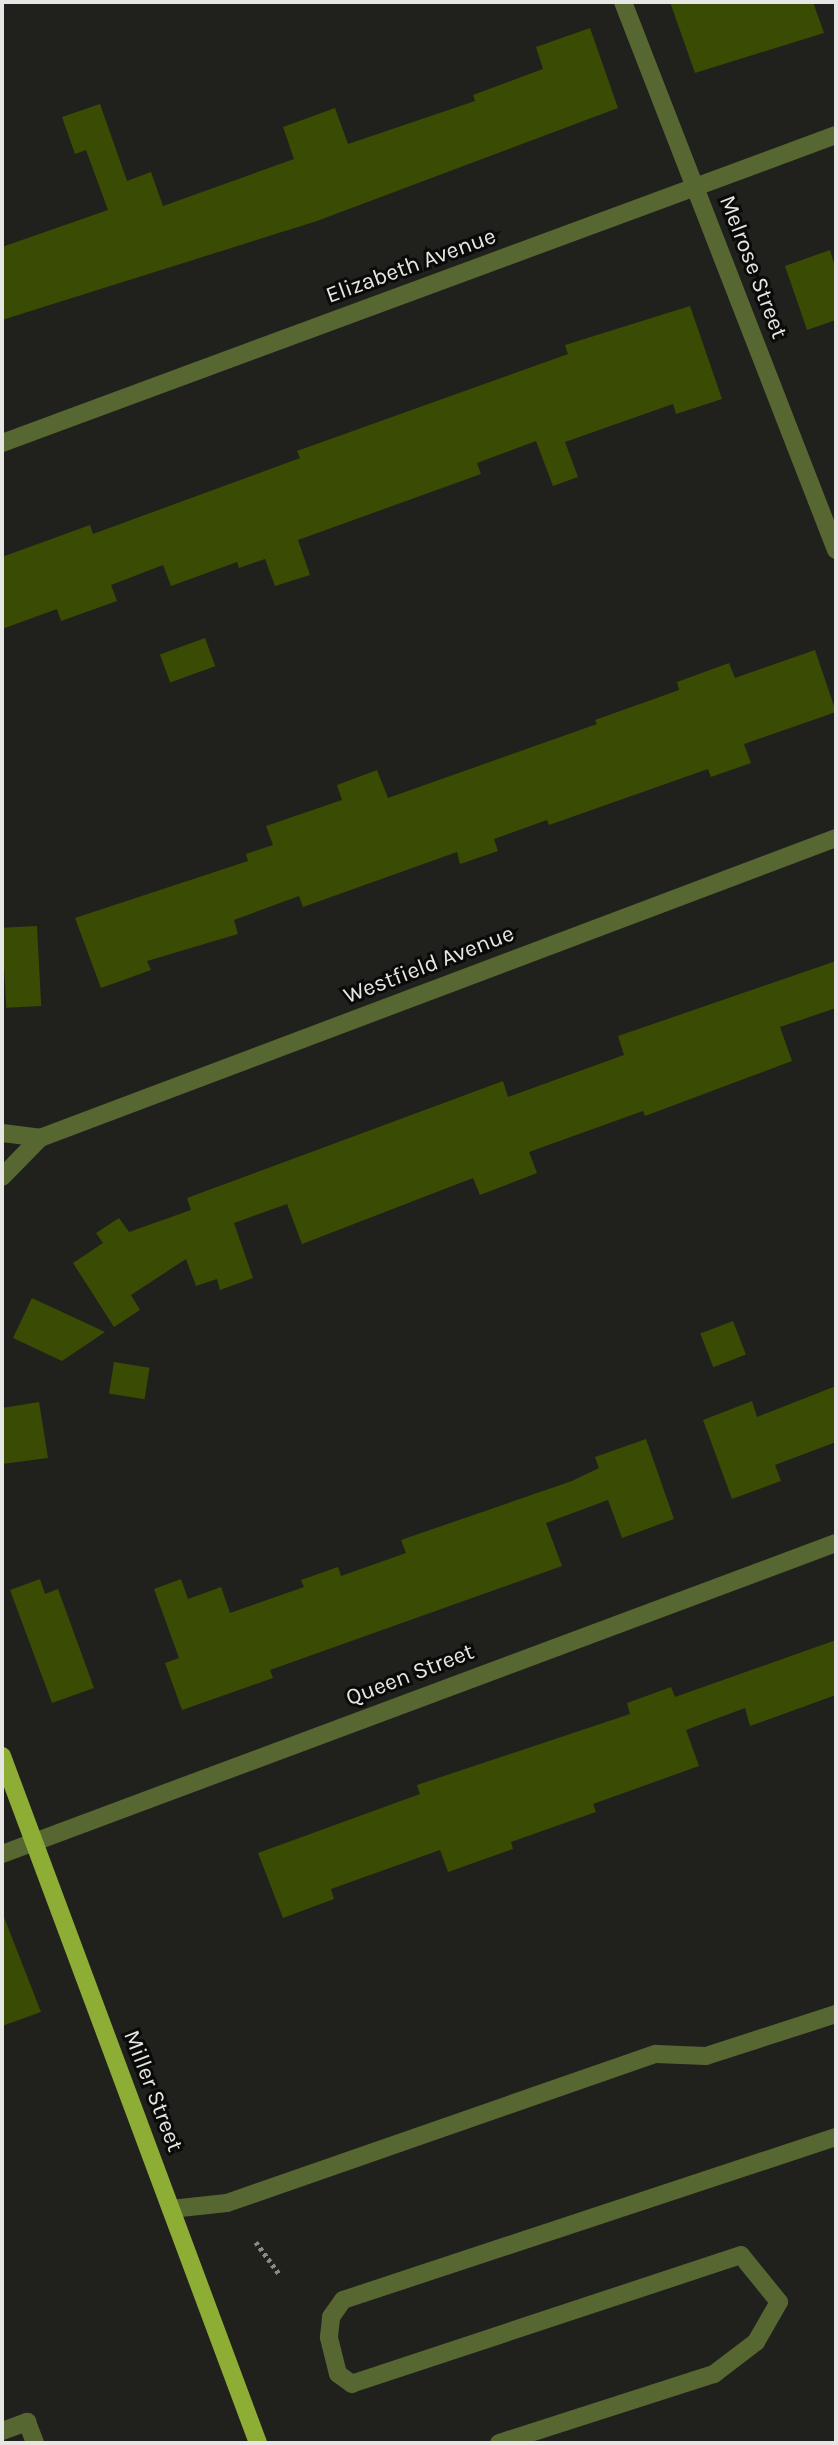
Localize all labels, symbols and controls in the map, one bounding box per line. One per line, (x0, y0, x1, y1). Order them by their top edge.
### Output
street label: Melrose Street (713, 192, 793, 342)
street label: Elizabeth Avenue (322, 222, 500, 310)
street label: Westfield Avenue (340, 920, 518, 1010)
street label: Queen Street (342, 1638, 478, 1712)
street label: Miller Street (117, 2026, 189, 2156)

